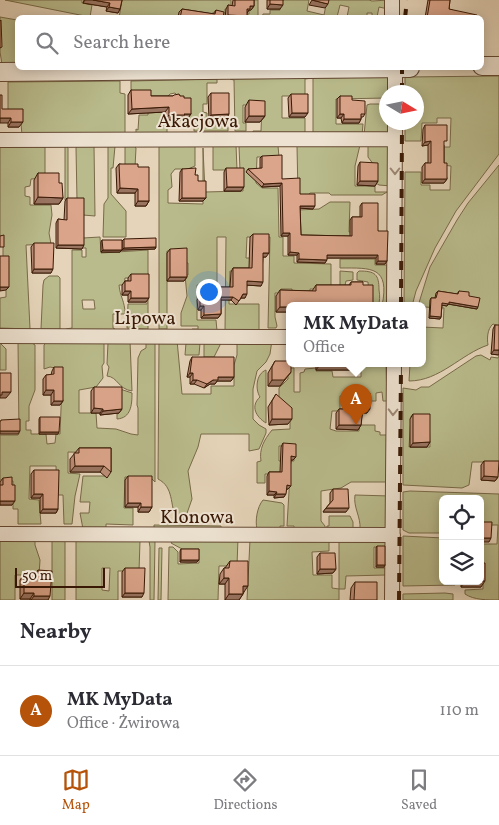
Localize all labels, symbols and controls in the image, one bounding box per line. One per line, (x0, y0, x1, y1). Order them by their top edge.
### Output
search box (15, 15, 484, 70)
icon: search (33, 29, 61, 57)
text: Search here (73, 30, 170, 56)
north arrow (379, 85, 424, 130)
street label: Akacjowa (157, 109, 239, 135)
one-way arrow (390, 168, 400, 175)
your location (196, 279, 222, 305)
popup (286, 302, 426, 367)
street label: Lipowa (114, 306, 176, 332)
text: MK MyData (303, 311, 409, 337)
text: Office (303, 337, 345, 359)
pin: A (340, 384, 372, 425)
one-way arrow (388, 409, 399, 417)
map controls (439, 495, 484, 585)
button: locate (439, 495, 484, 540)
street label: Klonowa (160, 505, 234, 531)
button: layers (439, 540, 484, 585)
scale bar (15, 565, 105, 588)
text: 50 m (22, 567, 52, 586)
text: Nearby (20, 618, 91, 647)
text: MK MyData (67, 687, 173, 713)
text: A (30, 700, 42, 722)
text: 110 m (440, 700, 479, 722)
text: Office · Żwirowa (67, 713, 180, 735)
tab: Map (62, 766, 90, 815)
tab: Directions (213, 766, 278, 815)
tab: Saved (401, 766, 437, 815)

